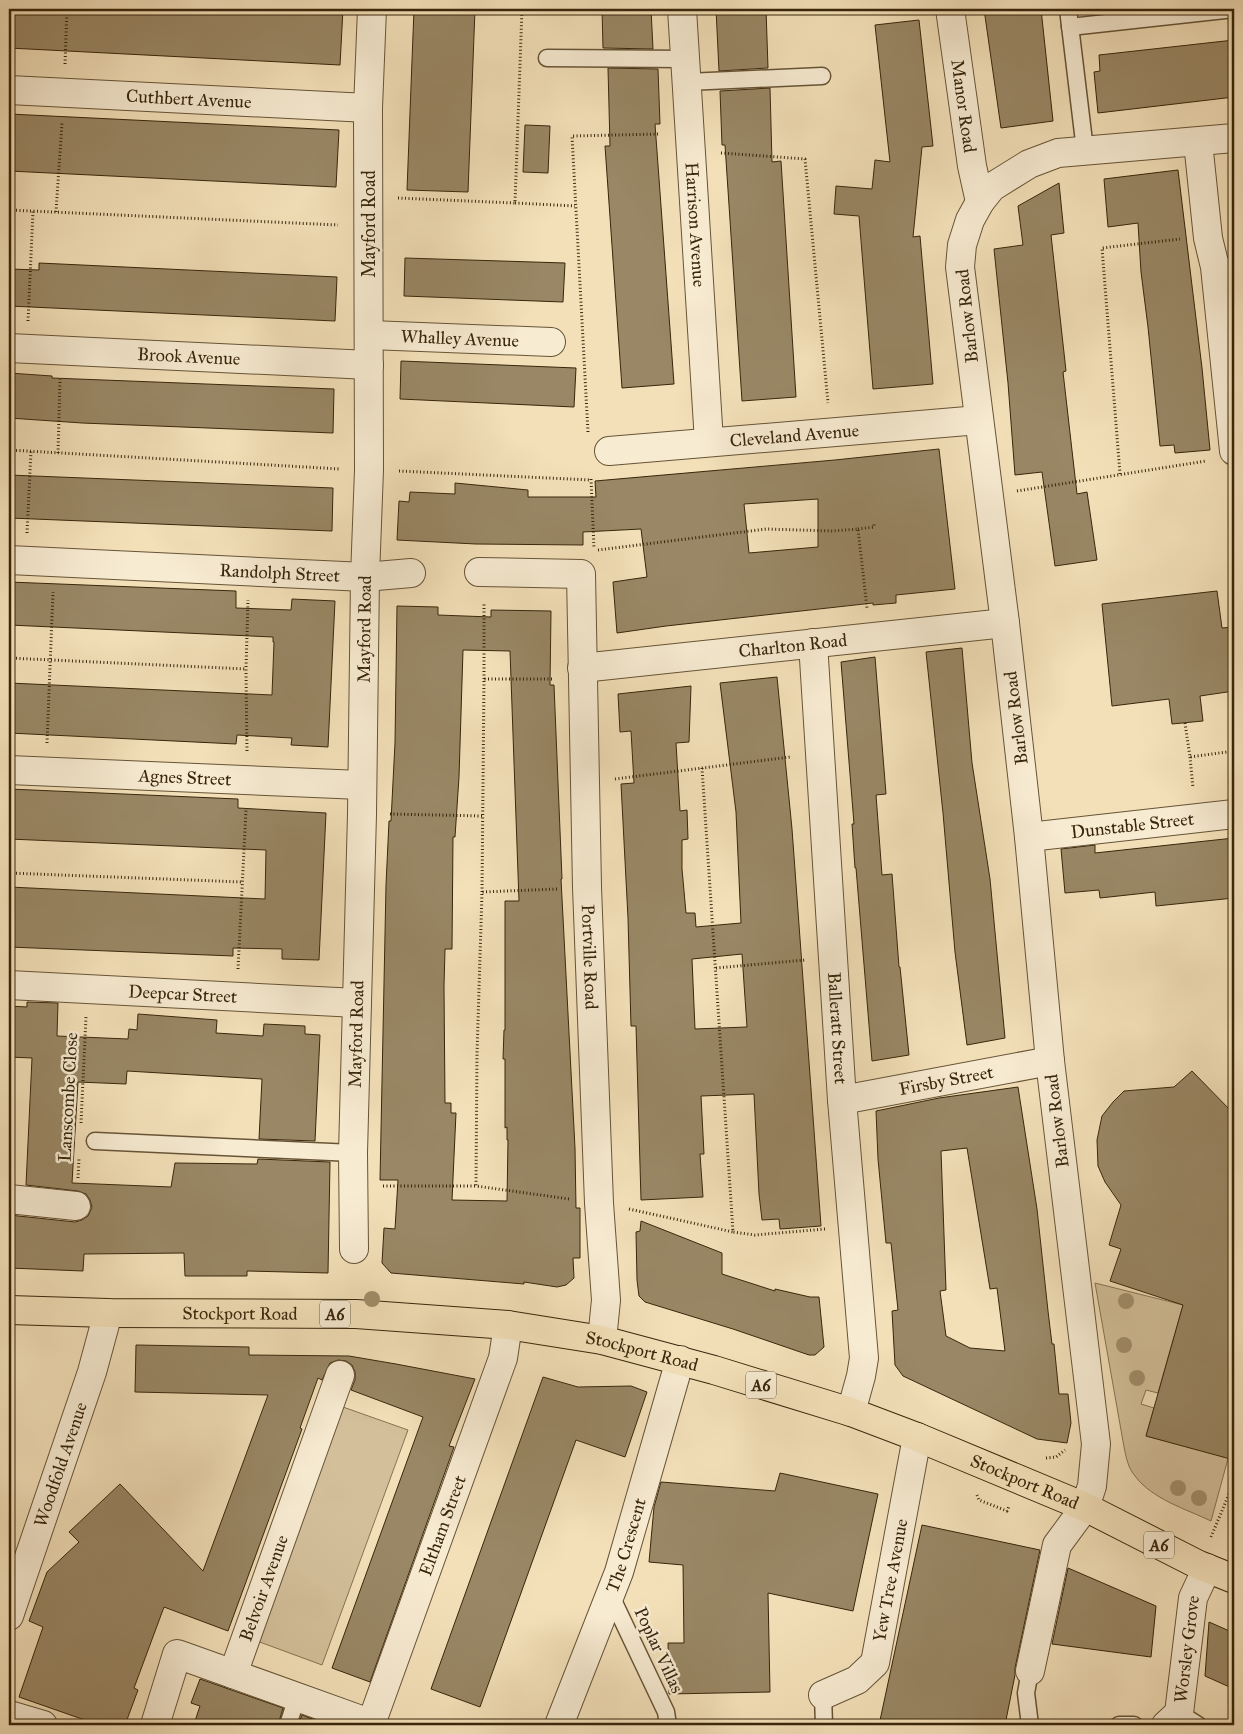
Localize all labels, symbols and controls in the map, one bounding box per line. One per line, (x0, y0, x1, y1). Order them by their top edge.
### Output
street label: Manor Road (946, 58, 981, 154)
street label: Cuthbert Avenue (126, 85, 252, 113)
street label: Harrison Avenue (681, 161, 710, 288)
street label: Mayford Road (358, 170, 380, 278)
street label: Barlow Road (951, 268, 983, 364)
street label: Whalley Avenue (400, 325, 519, 352)
street label: Brook Avenue (137, 343, 241, 370)
street label: Cleveland Avenue (729, 419, 860, 452)
street label: Randolph Street (219, 559, 341, 587)
street label: Mayford Road (353, 575, 376, 683)
street label: Charlton Road (737, 629, 848, 662)
street label: Barlow Road (999, 670, 1033, 766)
street label: Agnes Street (137, 764, 232, 790)
street label: Dunstable Street (1070, 808, 1196, 843)
street label: Portville Road (577, 904, 603, 1010)
street label: Balleratt Street (823, 971, 852, 1086)
street label: Deepcar Street (128, 980, 238, 1008)
street label: Mayford Road (344, 980, 369, 1088)
street label: Lanscombe Close (54, 1032, 82, 1162)
street label: Firsby Street (897, 1061, 996, 1100)
street label: Barlow Road (1040, 1073, 1074, 1169)
road number: A6 (320, 1300, 350, 1328)
street label: Stockport Road (182, 1302, 298, 1325)
street label: Stockport Road (584, 1327, 701, 1376)
road number: A6 (746, 1372, 776, 1398)
street label: Woodfold Avenue (29, 1399, 92, 1530)
street label: Stockport Road (967, 1449, 1082, 1514)
street label: Eltham Street (414, 1472, 471, 1579)
street label: The Crescent (601, 1495, 651, 1596)
street label: Yew Tree Avenue (868, 1517, 913, 1644)
street label: Belvoir Avenue (235, 1532, 293, 1644)
road number: A6 (1144, 1532, 1174, 1558)
street label: Worsley Grove (1169, 1594, 1204, 1704)
street label: Poplar Villas (629, 1603, 689, 1697)

